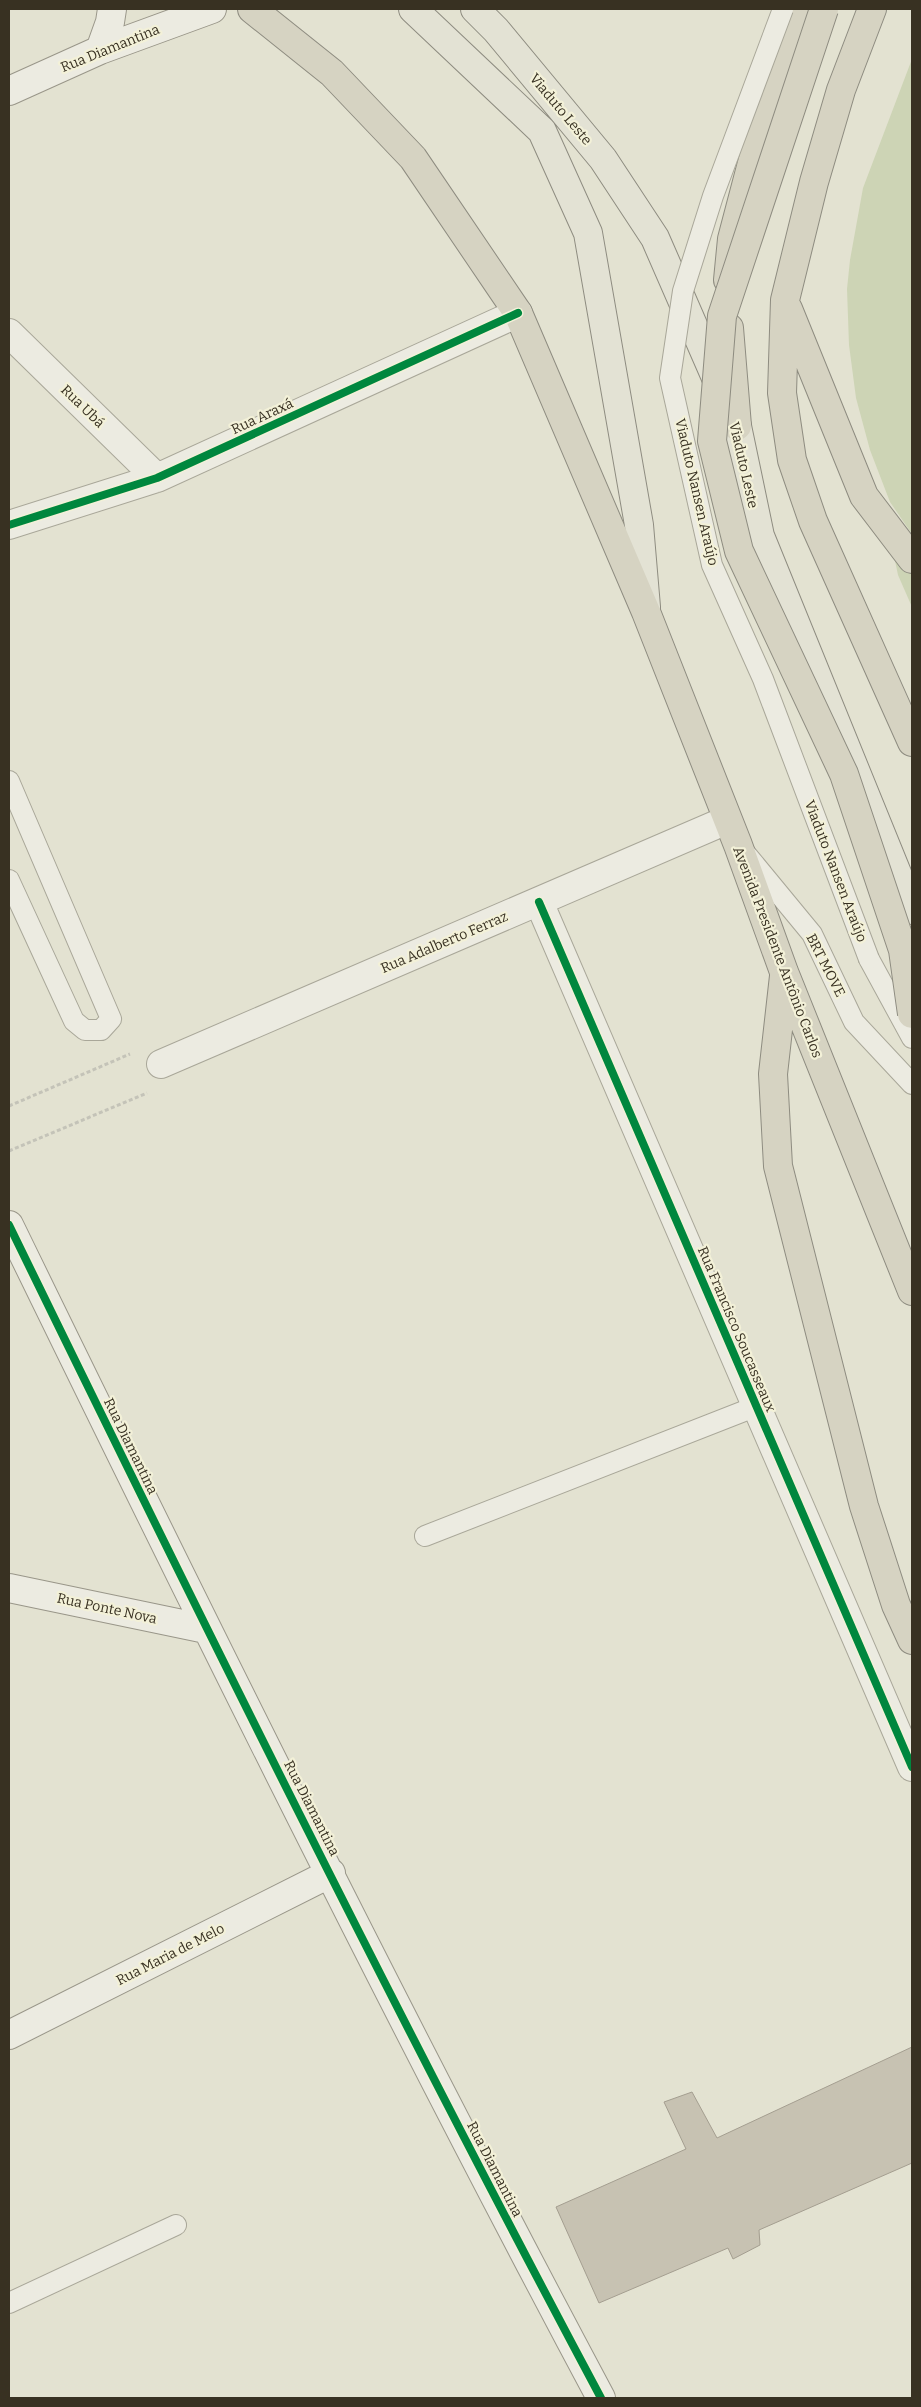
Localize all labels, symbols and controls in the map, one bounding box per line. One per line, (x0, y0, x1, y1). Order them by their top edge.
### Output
street label: Rua Diamantina (58, 21, 162, 76)
street label: Viaduto Leste (526, 70, 595, 148)
street label: Rua Ubá (57, 381, 108, 432)
street label: Rua Araxá (229, 395, 296, 438)
street label: Viaduto Nansen Araújo (671, 417, 722, 567)
street label: Viaduto Leste (725, 420, 762, 510)
street label: Viaduto Nansen Araújo (801, 798, 870, 944)
street label: Avenida Presidente Antônio Carlos (729, 844, 826, 1060)
street label: Rua Adalberto Ferraz (378, 908, 510, 977)
street label: BRT MOVE (802, 931, 849, 1000)
street label: Rua Francisco Soucasseaux (694, 1244, 779, 1415)
street label: Rua Diamantina (100, 1395, 161, 1498)
street label: Rua Ponte Nova (55, 1590, 159, 1627)
street label: Rua Diamantina (280, 1757, 343, 1859)
street label: Rua Maria de Melo (113, 1920, 227, 1989)
street label: Rua Diamantina (463, 2118, 526, 2220)

